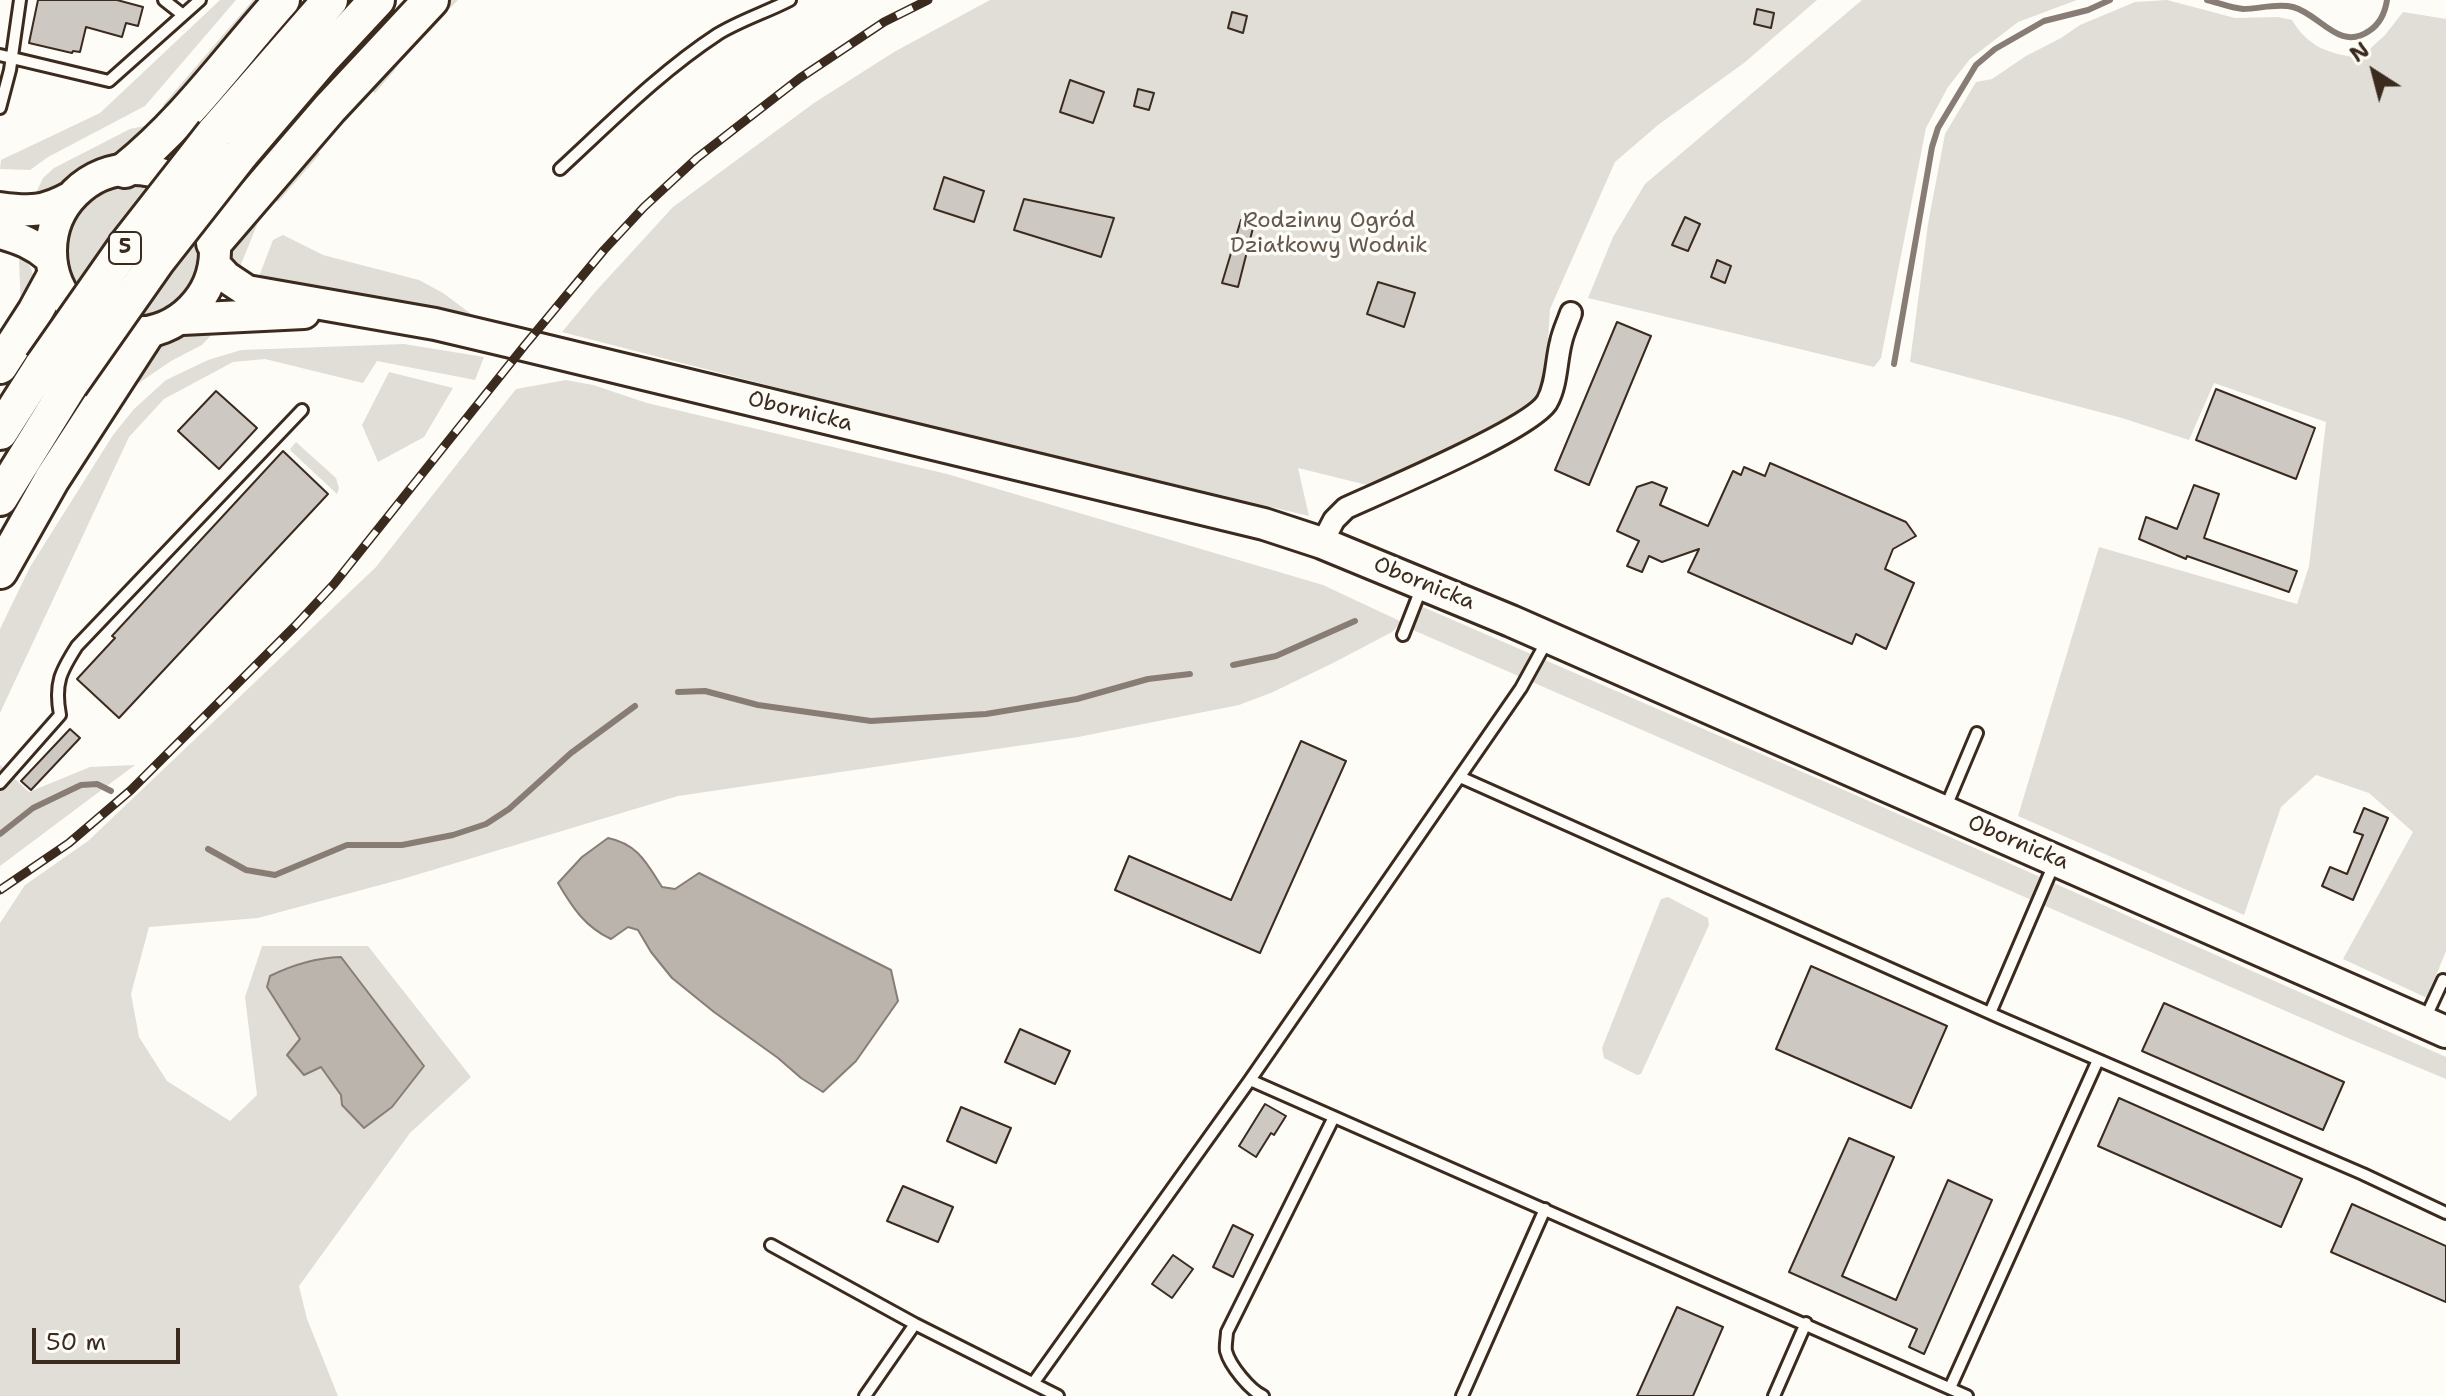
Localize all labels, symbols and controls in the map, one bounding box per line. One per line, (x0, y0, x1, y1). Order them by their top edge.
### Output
north arrow (2334, 32, 2414, 112)
text: N (2344, 35, 2375, 69)
park label: Rodzinny Ogród Działkowy Wodnik (1230, 208, 1428, 260)
road number: 5 (109, 232, 141, 264)
street label: Obornicka (745, 386, 855, 438)
street label: Obornicka (1369, 552, 1479, 616)
street label: Obornicka (1964, 810, 2072, 876)
scale bar (36, 1312, 184, 1362)
text: 50 m (46, 1326, 106, 1358)

